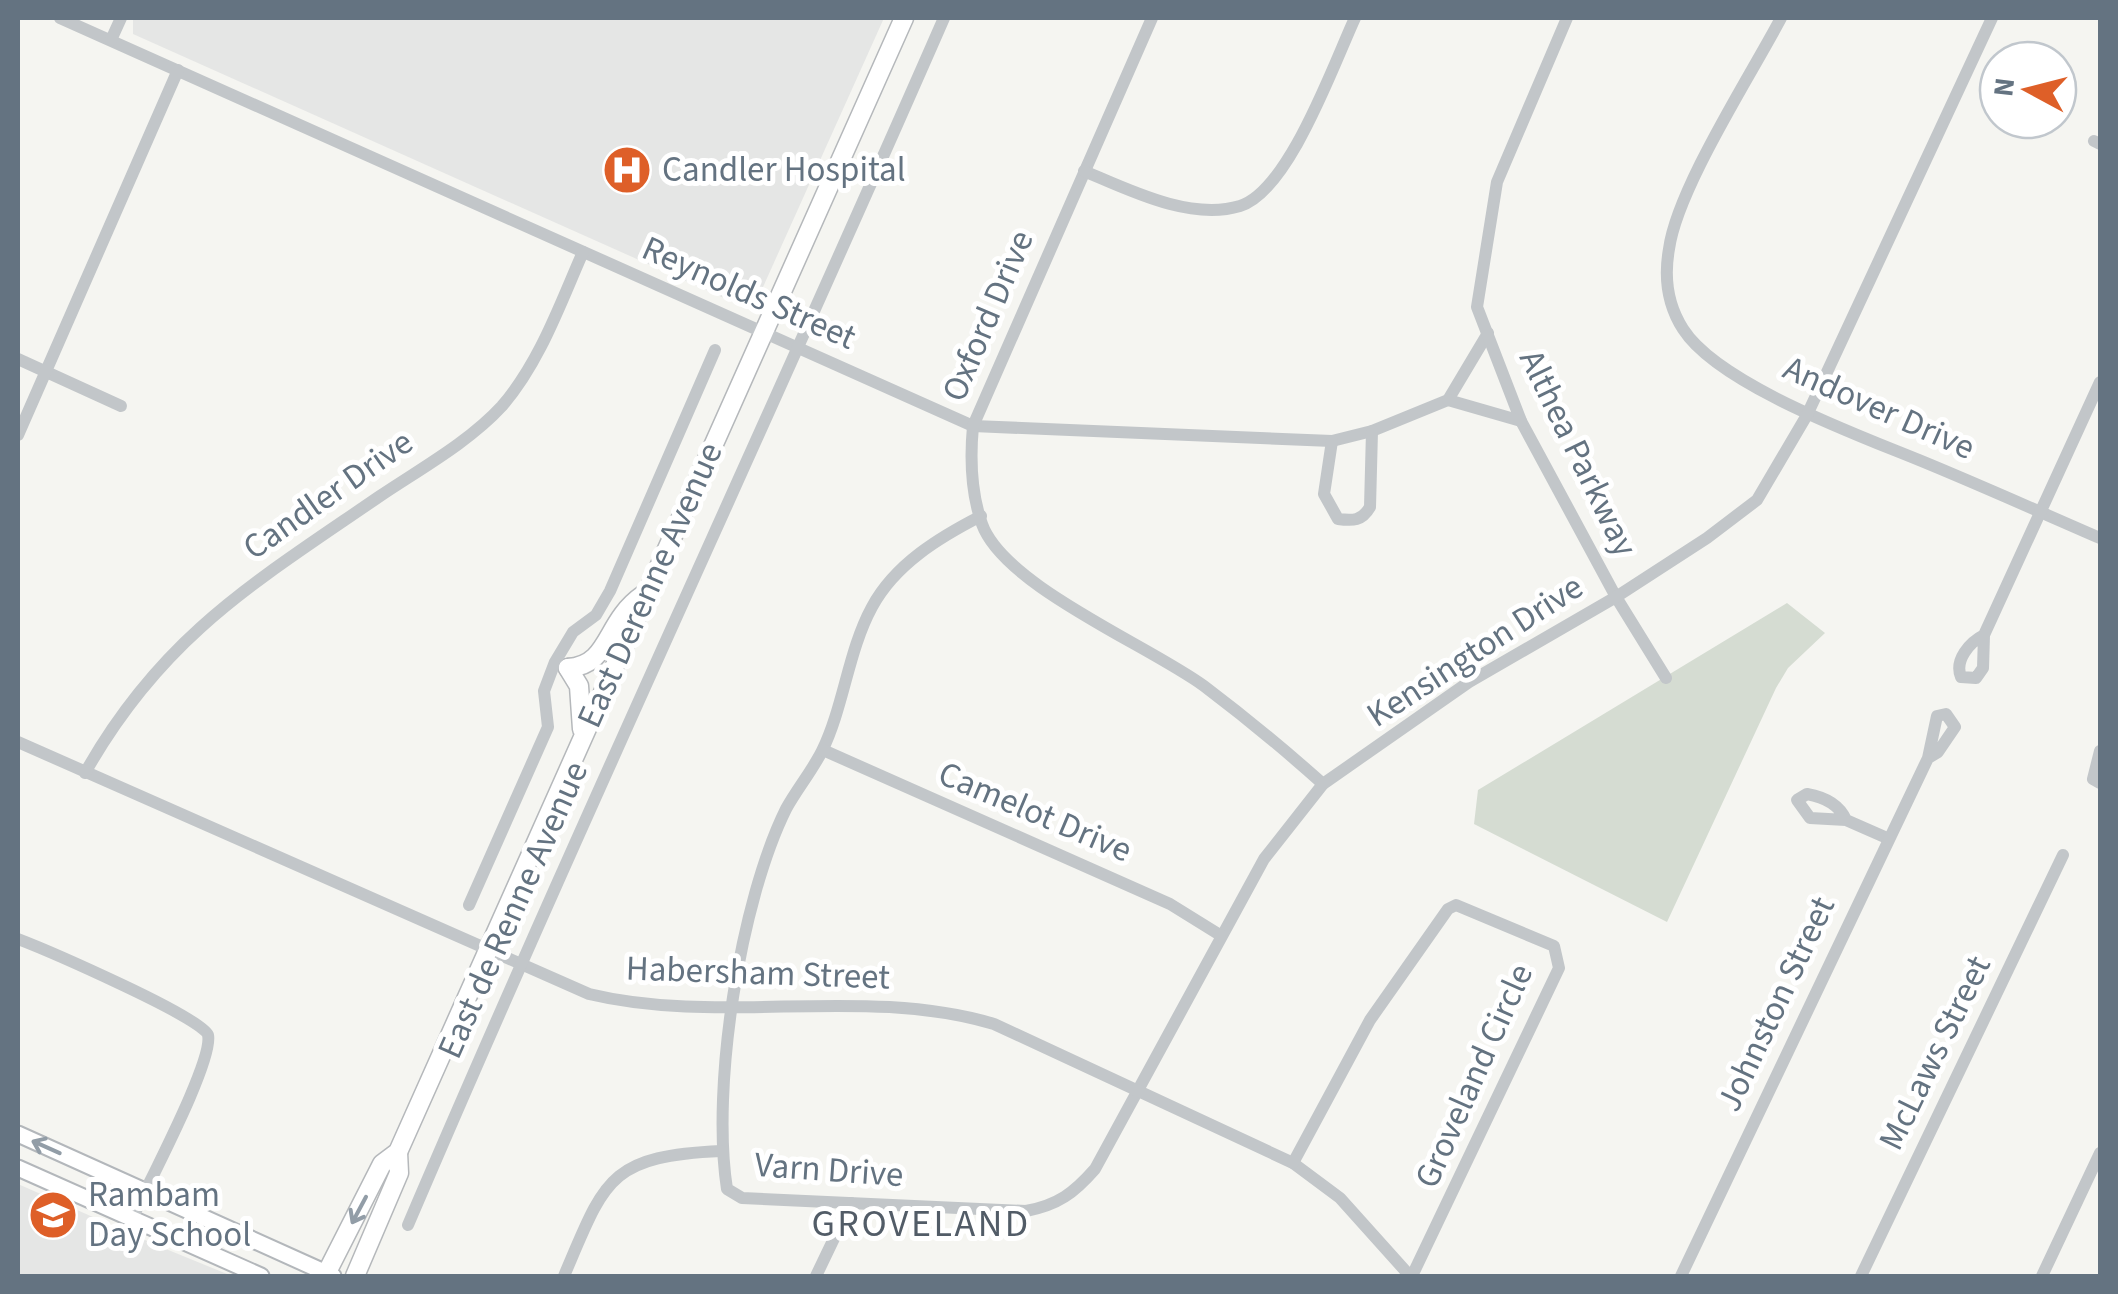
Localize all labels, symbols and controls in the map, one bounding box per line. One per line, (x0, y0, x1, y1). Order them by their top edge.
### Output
north arrow (1978, 40, 2078, 140)
text: N (1983, 75, 2025, 99)
hospital icon: Candler Hospital (601, 144, 653, 196)
place label: Candler Hospital (662, 145, 906, 195)
street label: Oxford Drive (930, 223, 1046, 409)
street label: Reynolds Street (634, 224, 864, 363)
street label: Althea Parkway (1506, 341, 1650, 565)
street label: Andover Drive (1775, 343, 1983, 473)
street label: Candler Drive (233, 418, 423, 572)
street label: East Derenne Avenue (565, 434, 735, 736)
street label: Kensington Drive (1357, 562, 1593, 740)
street label: Camelot Drive (930, 749, 1140, 875)
street label: East de Renne Avenue (425, 754, 601, 1066)
street label: Johnston Street (1704, 888, 1848, 1120)
street label: Habersham Street (625, 943, 891, 1003)
street label: McLaws Street (1866, 947, 2004, 1159)
street label: Groveland Circle (1402, 956, 1546, 1196)
one-way arrow (31, 1137, 62, 1155)
street label: Varn Drive (753, 1140, 905, 1200)
place label: Rambam Day School (88, 1170, 251, 1260)
school or university icon: Rambam Day School (27, 1189, 79, 1241)
one-way arrow (349, 1195, 368, 1225)
district label: GROVELAND (811, 1197, 1031, 1251)

